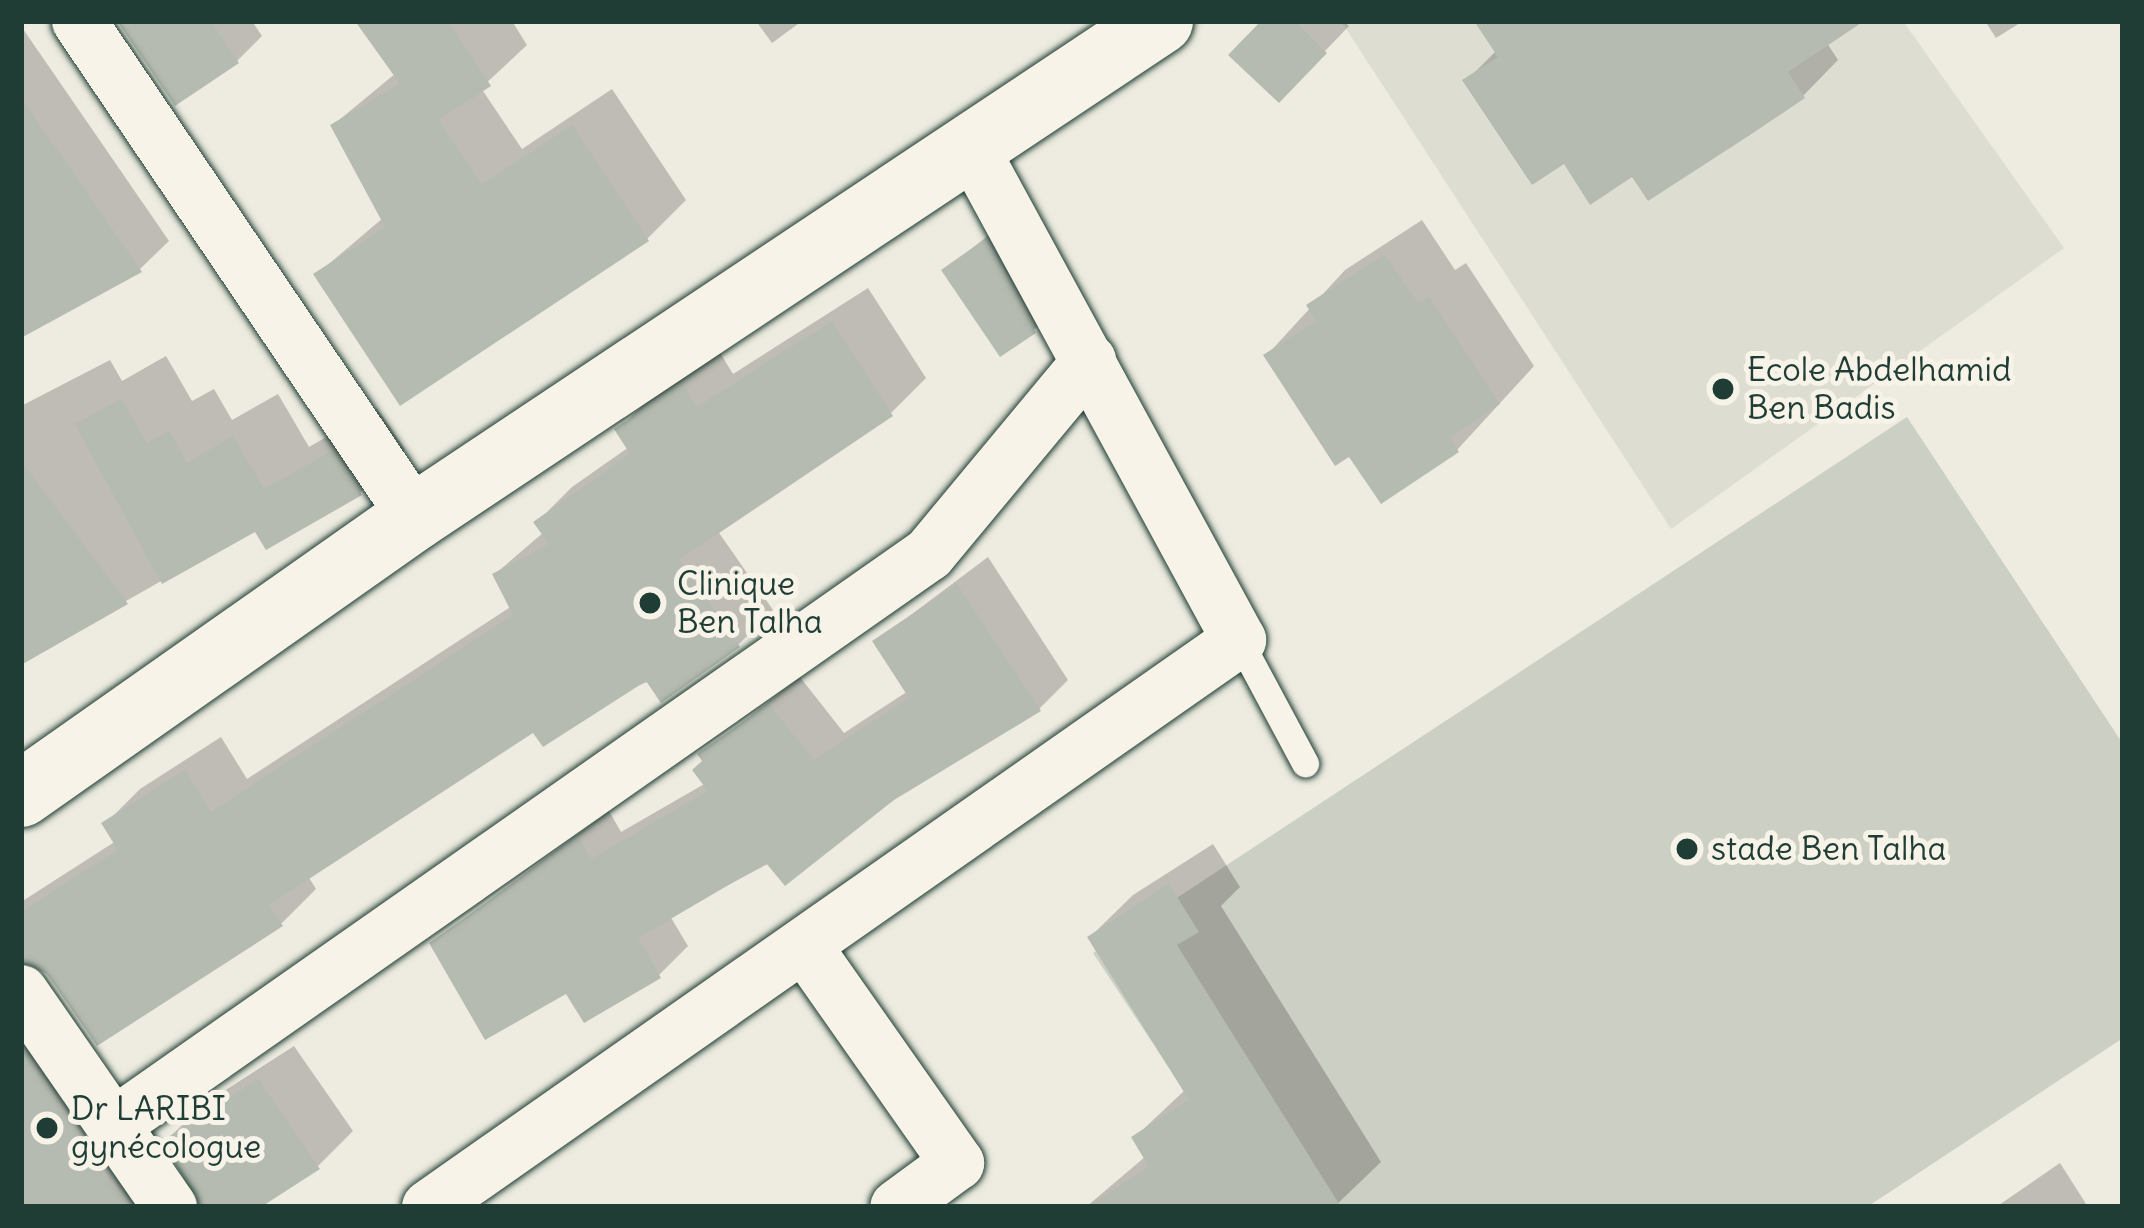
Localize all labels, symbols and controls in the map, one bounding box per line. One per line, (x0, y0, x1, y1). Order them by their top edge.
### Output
place label: Ecole Abdelhamid Ben Badis (1747, 350, 2011, 428)
marker: Ecole Abdelhamid Ben Badis (1710, 376, 1736, 402)
place label: Clinique Ben Talha (677, 564, 823, 642)
marker: Clinique Ben Talha (634, 587, 666, 619)
place label: stade Ben Talha (1711, 829, 1946, 869)
marker: stade Ben Talha (1674, 836, 1700, 862)
place label: Dr LARIBI gynécologue (71, 1089, 261, 1167)
marker: Dr LARIBI gynécologue (34, 1115, 60, 1141)

